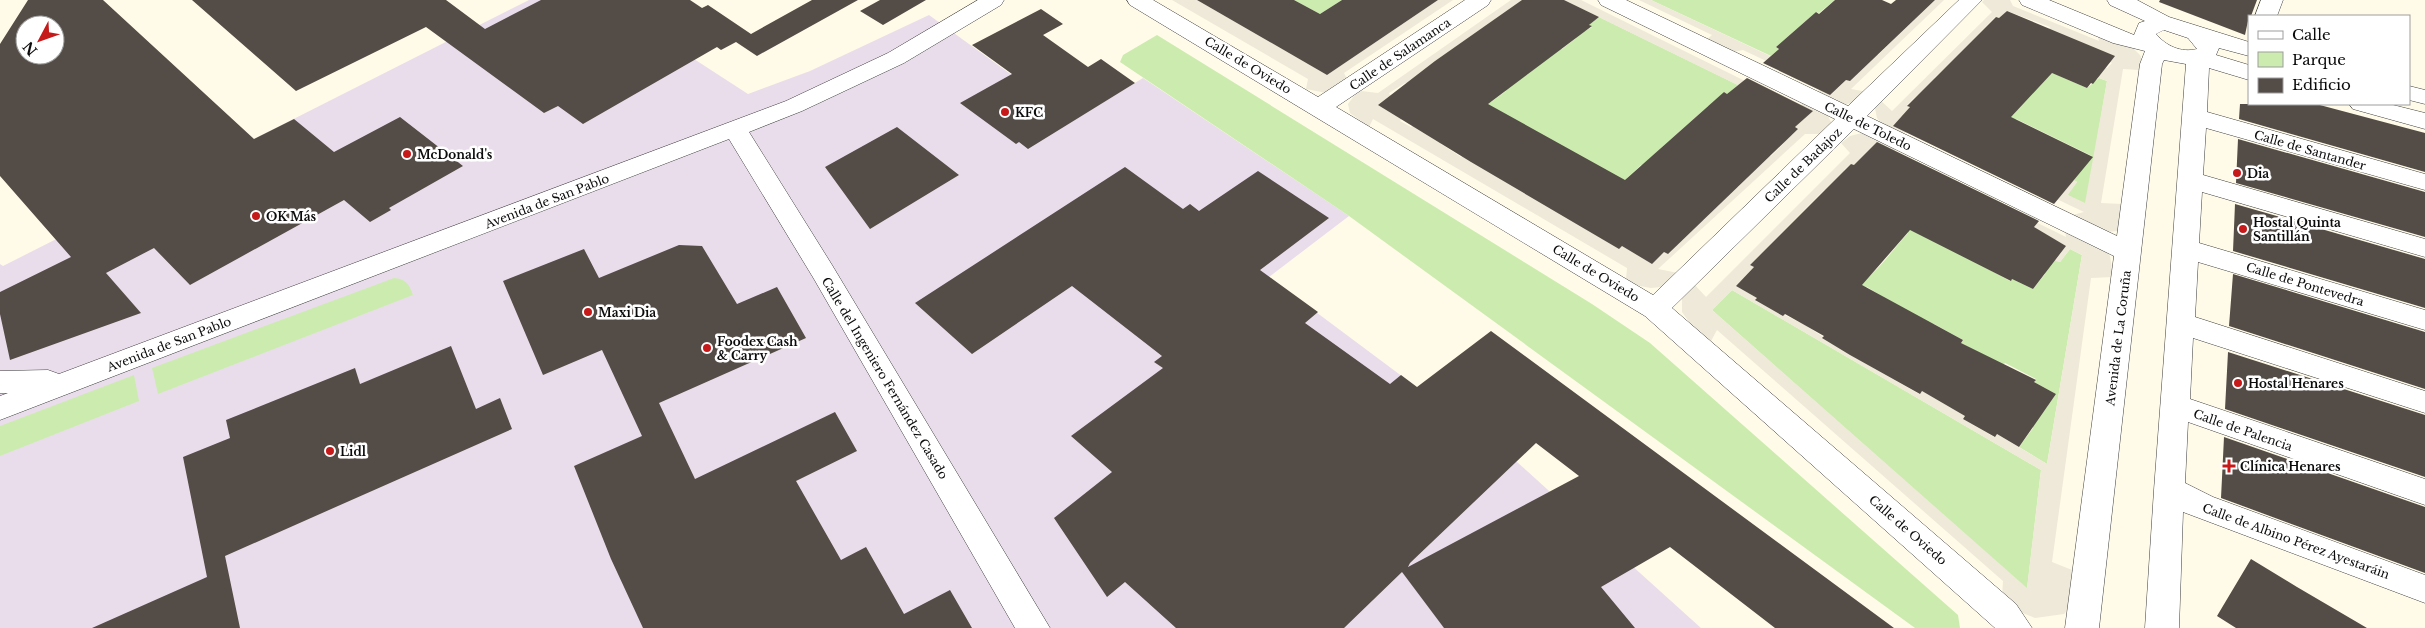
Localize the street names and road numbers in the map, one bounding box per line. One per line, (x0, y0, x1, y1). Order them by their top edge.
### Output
street label: Calle de Salamanca (1347, 14, 1454, 93)
street label: Calle de Oviedo (1202, 33, 1294, 97)
street label: Calle de Toledo (1822, 98, 1914, 154)
street label: Calle de Badajoz (1761, 124, 1845, 206)
street label: Calle de Santander (2252, 127, 2368, 173)
street label: Avenida de San Pablo (482, 170, 611, 232)
street label: Calle de Oviedo (1550, 241, 1642, 305)
street label: Calle de Pontevedra (2244, 259, 2366, 309)
street label: Avenida de La Coruña (2102, 269, 2134, 408)
street label: Calle del Ingeniero Fernández Casado (819, 274, 951, 482)
street label: Avenida de San Pablo (104, 313, 233, 375)
street label: Calle de Palencia (2191, 406, 2295, 454)
street label: Calle de Oviedo (1866, 492, 1950, 568)
street label: Calle de Albino Pérez Ayestaráin (2200, 500, 2392, 582)

